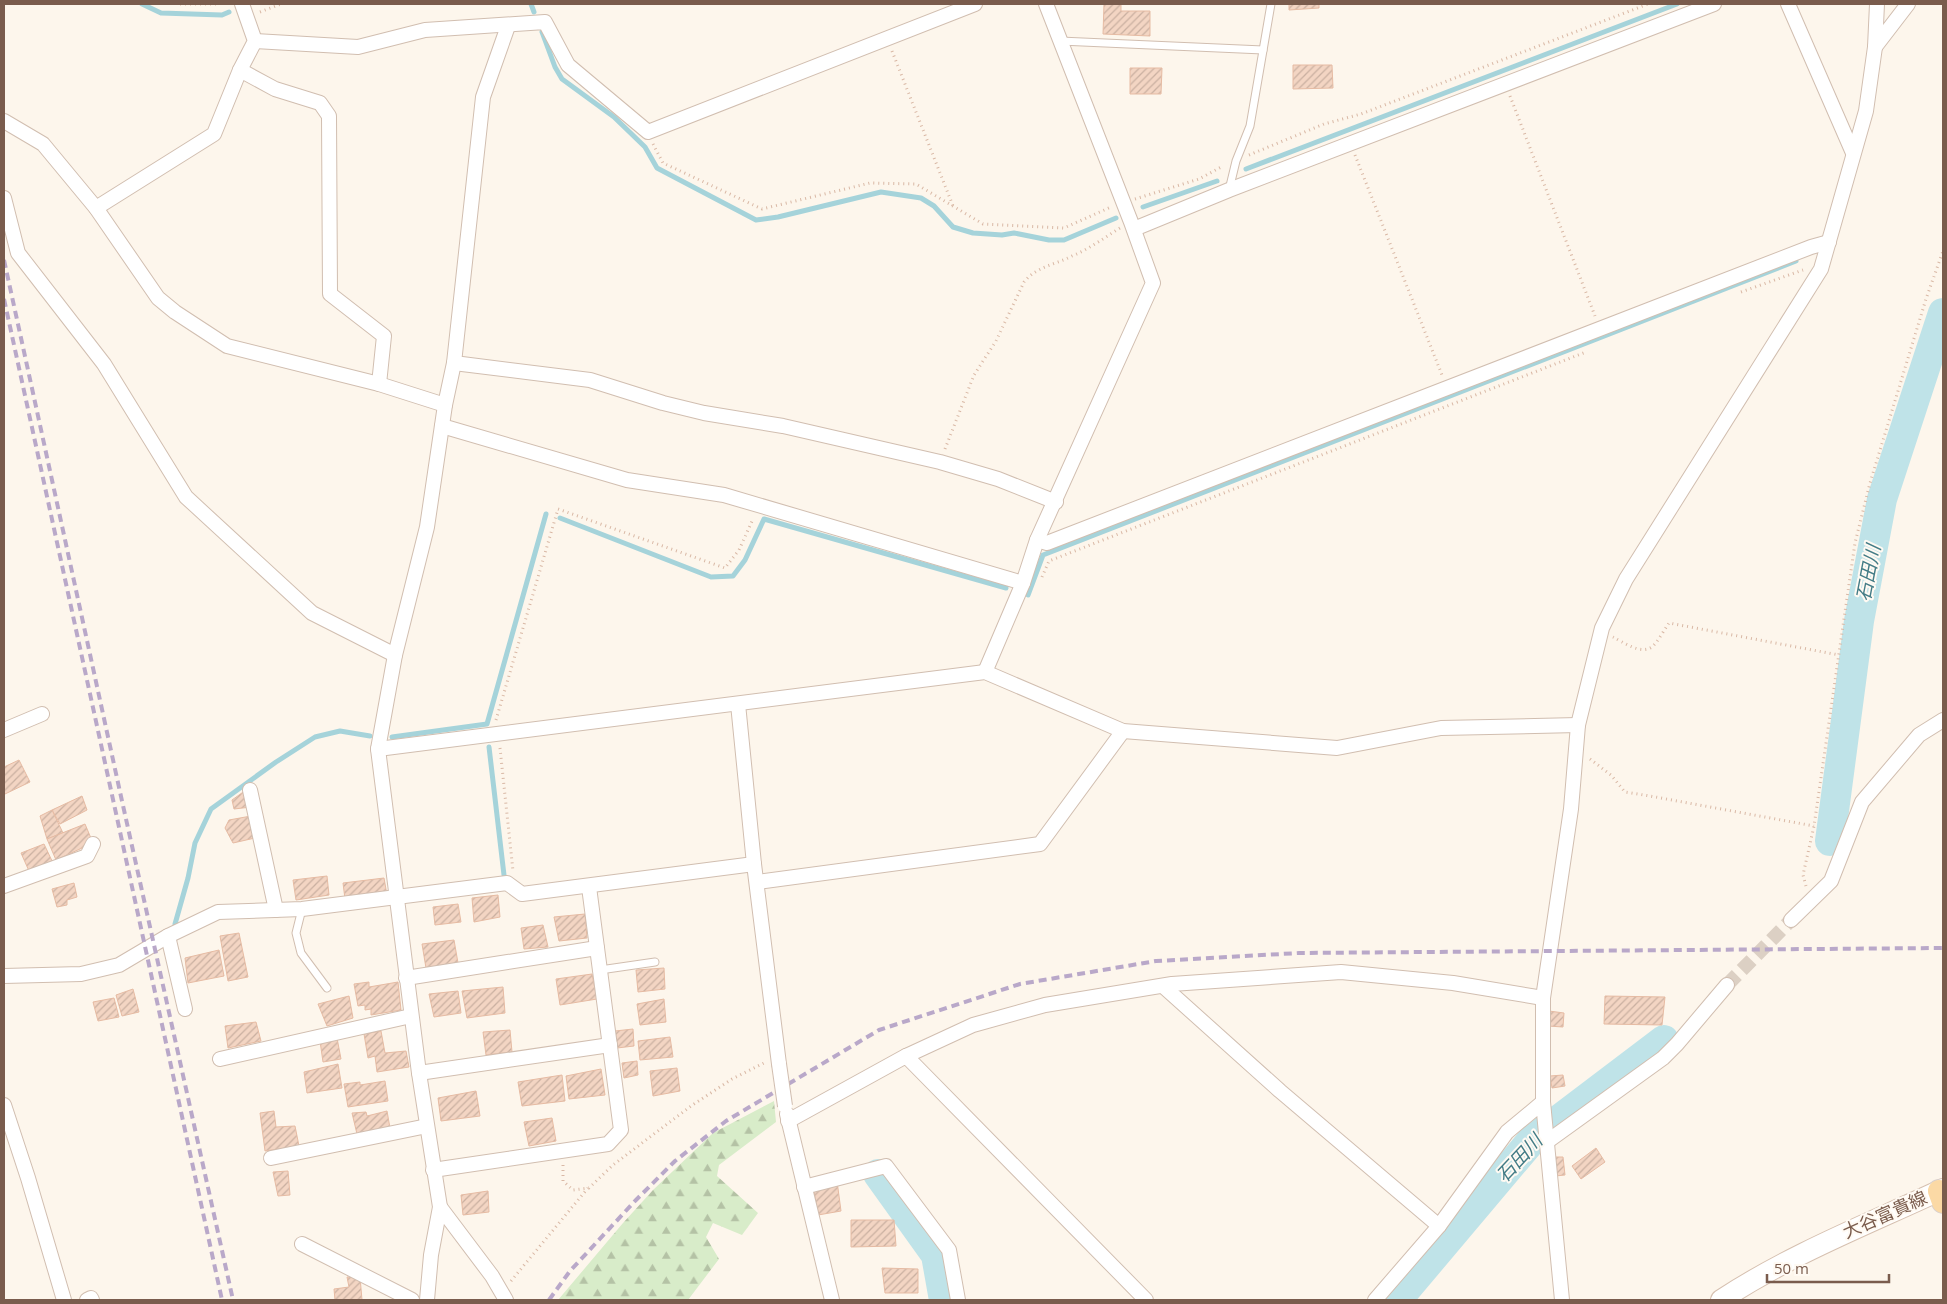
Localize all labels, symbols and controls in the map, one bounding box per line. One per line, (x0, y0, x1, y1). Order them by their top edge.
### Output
water label: 石田川 (1850, 541, 1887, 603)
water label: 石田川 (1490, 1127, 1549, 1188)
street label: 大谷富貴線 (1839, 1185, 1931, 1243)
scale bar (1767, 1252, 1890, 1284)
text: 50 m (1774, 1258, 1809, 1278)

